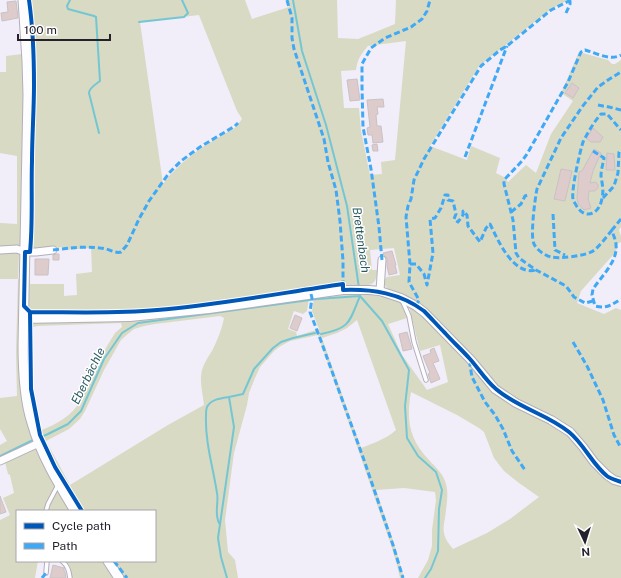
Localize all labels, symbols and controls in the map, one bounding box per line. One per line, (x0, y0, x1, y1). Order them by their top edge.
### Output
scale bar (18, 16, 110, 42)
text: 100 m (24, 23, 57, 37)
water label: Brettenbach (349, 206, 373, 274)
water label: Eberbächle (68, 345, 108, 407)
legend (16, 510, 156, 562)
text: Cycle path (52, 519, 111, 533)
north arrow (565, 522, 605, 562)
text: Path (52, 539, 78, 553)
text: N (581, 546, 590, 558)

